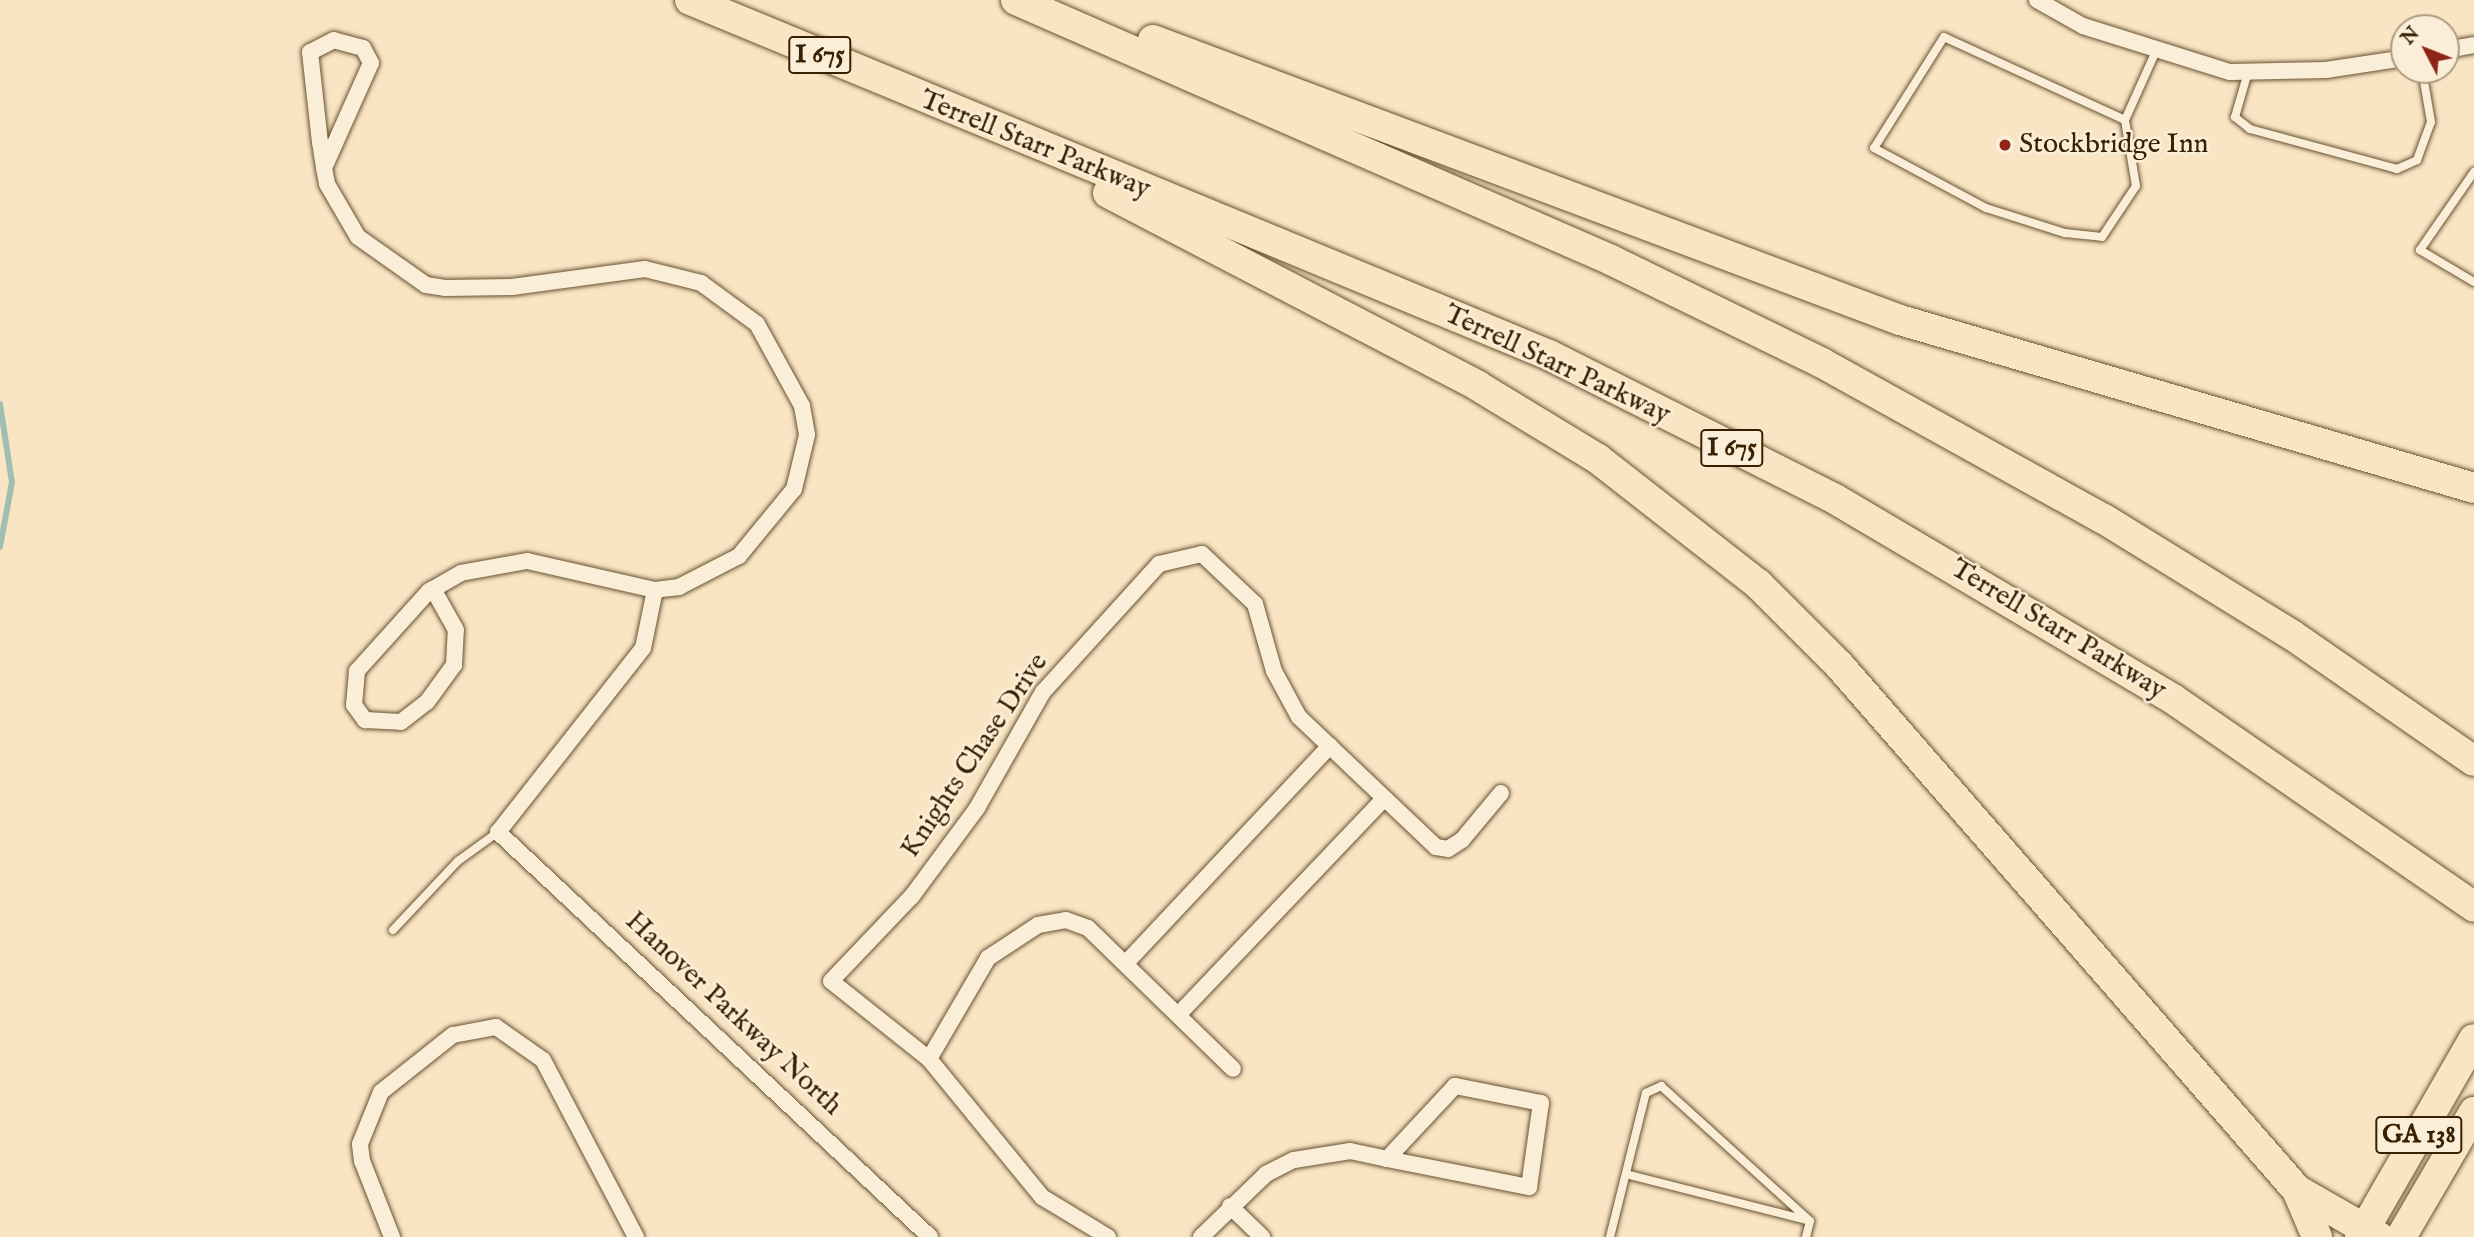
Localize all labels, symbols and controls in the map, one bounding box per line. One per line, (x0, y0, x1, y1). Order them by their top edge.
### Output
north arrow (2390, 14, 2460, 84)
text: N (2396, 22, 2425, 50)
road number: I 675 (787, 32, 853, 78)
street label: Terrell Starr Parkway (915, 83, 1155, 207)
place label: Stockbridge Inn (2019, 128, 2208, 162)
marker: Stockbridge Inn (1997, 137, 2013, 153)
street label: Terrell Starr Parkway (1439, 298, 1675, 432)
road number: I 675 (1699, 426, 1765, 470)
street label: Terrell Starr Parkway (1944, 552, 2172, 708)
street label: Knights Chase Drive (894, 647, 1056, 865)
street label: Hanover Parkway North (618, 905, 848, 1123)
road number: GA 138 (2375, 1112, 2463, 1158)

